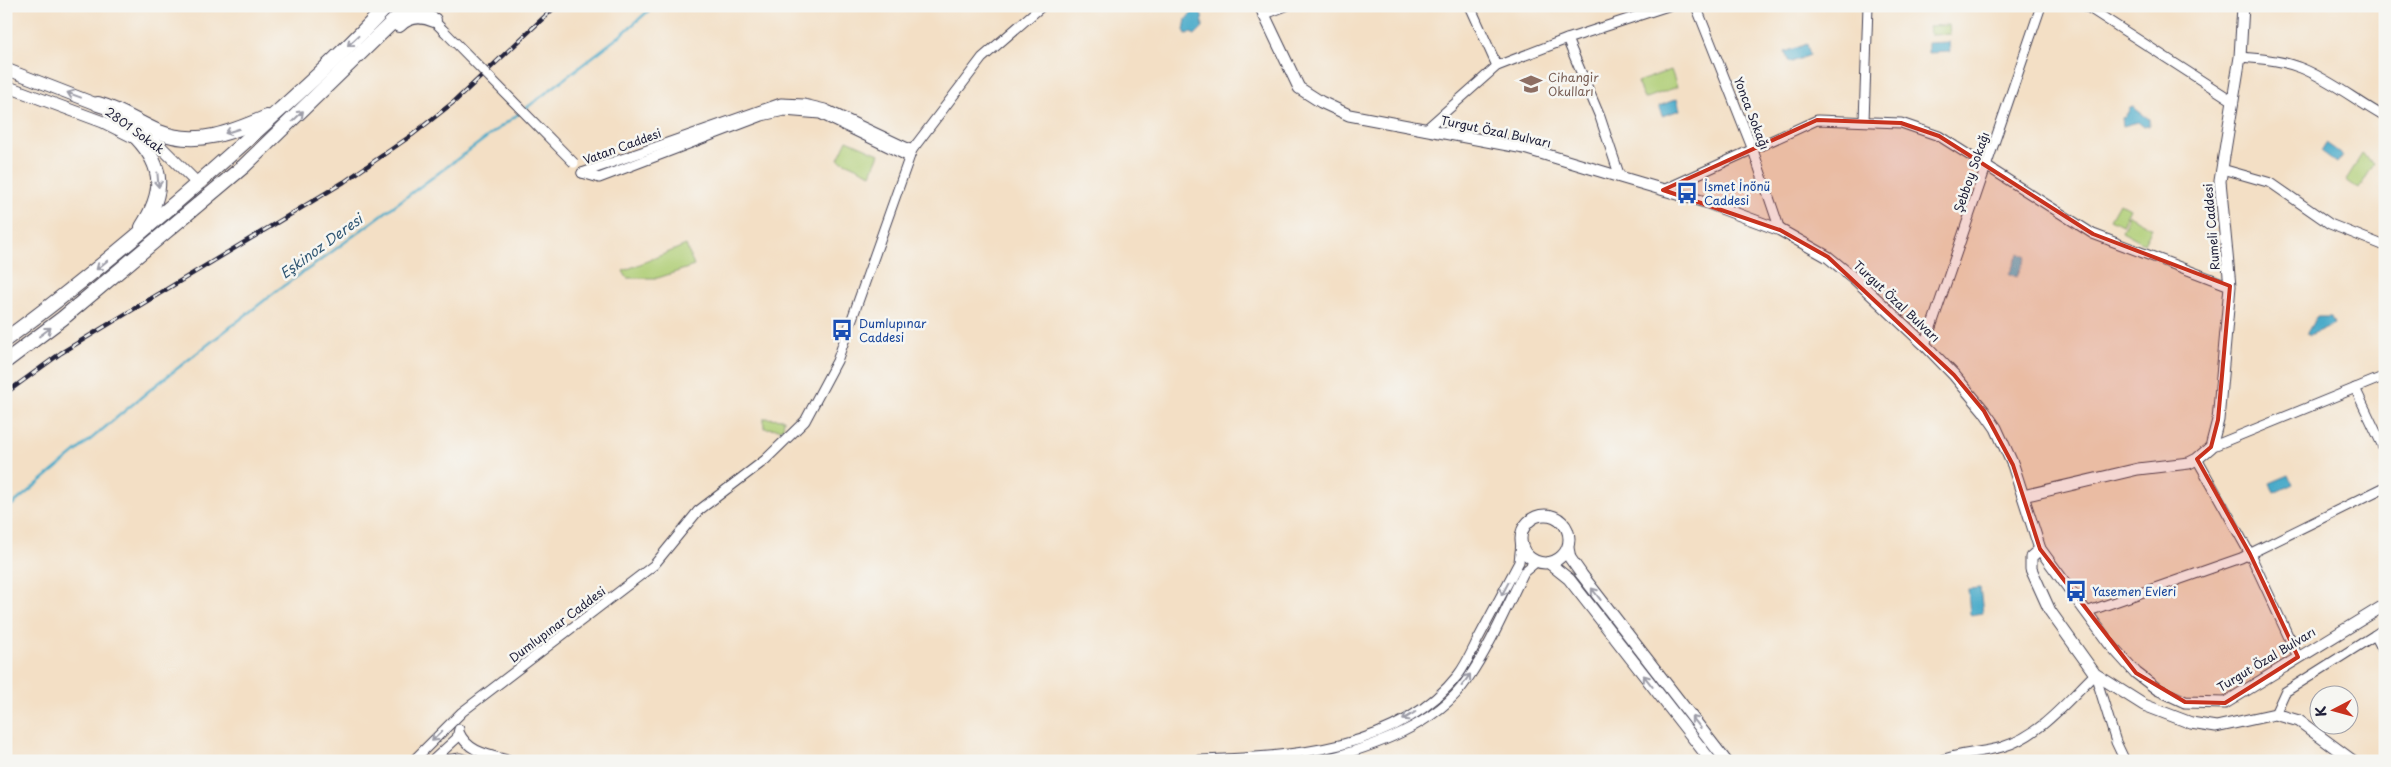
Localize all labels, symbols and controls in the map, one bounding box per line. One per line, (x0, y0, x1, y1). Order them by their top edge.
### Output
one-way arrow (347, 35, 360, 47)
place label: Cihangir Okulları (1548, 68, 1599, 100)
school or university icon: Cihangir Okulları (1518, 71, 1544, 97)
street label: Yonca Sokağı (1730, 74, 1774, 152)
one-way arrow (67, 90, 83, 99)
street label: 2801 Sokak (102, 102, 169, 158)
one-way arrow (291, 110, 304, 122)
street label: Turgut Özal Bulvarı (1439, 111, 1553, 151)
street label: Vatan Caddesi (580, 124, 664, 168)
one-way arrow (224, 127, 240, 137)
street label: Şebboy Sokağı (1949, 129, 1993, 215)
one-way arrow (153, 172, 163, 188)
place label: İsmet İnönü Caddesi (1704, 177, 1770, 209)
bus stop icon: İsmet İnönü Caddesi (1674, 180, 1700, 206)
street label: Rumeli Caddesi (2198, 183, 2224, 271)
water label: Eşkinoz Deresi (275, 208, 368, 283)
street label: Turgut Özal Bulvarı (1850, 256, 1944, 346)
one-way arrow (96, 259, 109, 270)
place label: Dumlupınar Caddesi (859, 314, 927, 346)
bus stop icon: Dumlupınar Caddesi (829, 317, 855, 343)
one-way arrow (38, 326, 51, 337)
bus stop icon: Yasemen Evleri (2063, 578, 2089, 604)
one-way arrow (1500, 581, 1510, 596)
street label: Dumlupınar Caddesi (505, 582, 609, 666)
place label: Yasemen Evleri (2092, 582, 2176, 600)
one-way arrow (1591, 588, 1602, 601)
street label: Turgut Özal Bulvarı (2213, 622, 2319, 696)
one-way arrow (1461, 673, 1471, 687)
one-way arrow (1643, 675, 1654, 688)
north arrow (2308, 684, 2358, 734)
text: K (2310, 705, 2332, 718)
one-way arrow (1403, 712, 1417, 722)
one-way arrow (1690, 716, 1701, 729)
one-way arrow (432, 730, 444, 742)

